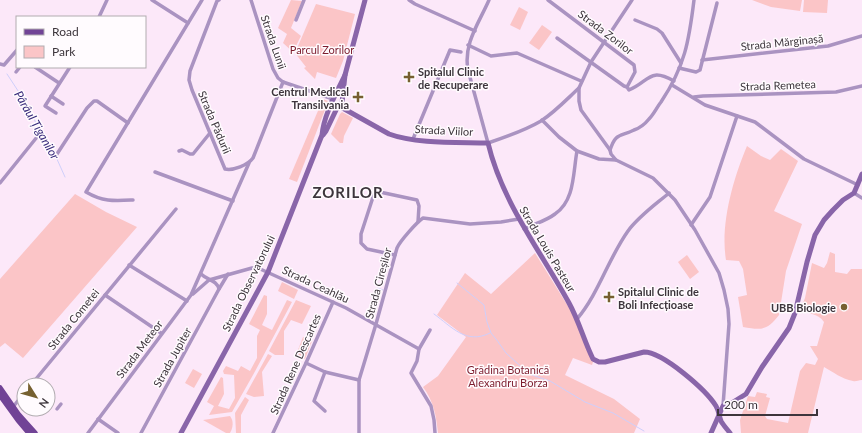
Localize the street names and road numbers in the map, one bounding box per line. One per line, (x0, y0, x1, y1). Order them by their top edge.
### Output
street label: Strada Zorilor (576, 7, 636, 57)
street label: Strada Lunii (259, 13, 289, 71)
street label: Strada Mărginașă (740, 31, 824, 53)
street label: Strada Remetea (740, 77, 816, 93)
street label: Strada Pădurii (196, 89, 234, 156)
street label: Strada Viilor (414, 122, 474, 138)
street label: Strada Louis Pasteur (517, 204, 579, 294)
street label: Strada Observatorului (219, 232, 277, 333)
street label: Strada Cireșilor (362, 246, 394, 320)
street label: Strada Ceahlău (280, 263, 352, 305)
street label: Strada Cometei (45, 286, 102, 352)
street label: Strada Rene Descartes (267, 312, 323, 416)
street label: Strada Meteor (113, 317, 165, 381)
street label: Strada Jupiter (150, 325, 194, 389)

